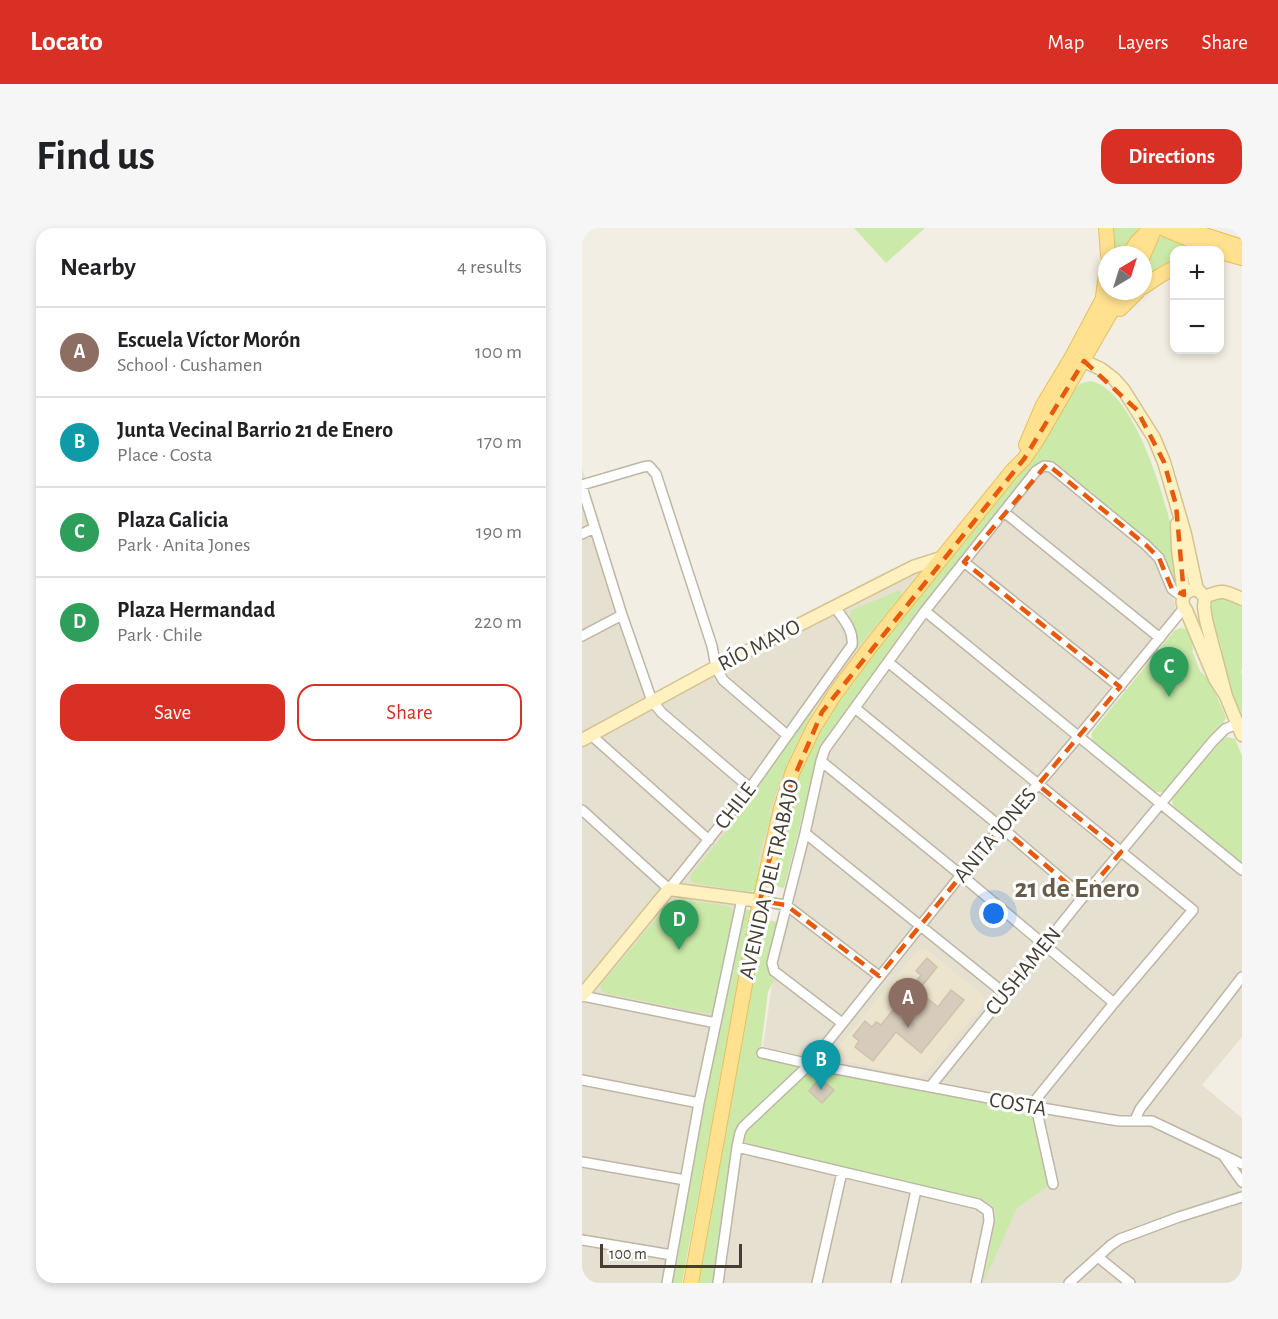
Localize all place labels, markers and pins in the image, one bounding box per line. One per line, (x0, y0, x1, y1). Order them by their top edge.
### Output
pin: C (1150, 648, 1188, 697)
pin: D (660, 900, 698, 950)
pin: A (888, 978, 928, 1028)
pin: B (802, 1040, 840, 1090)

